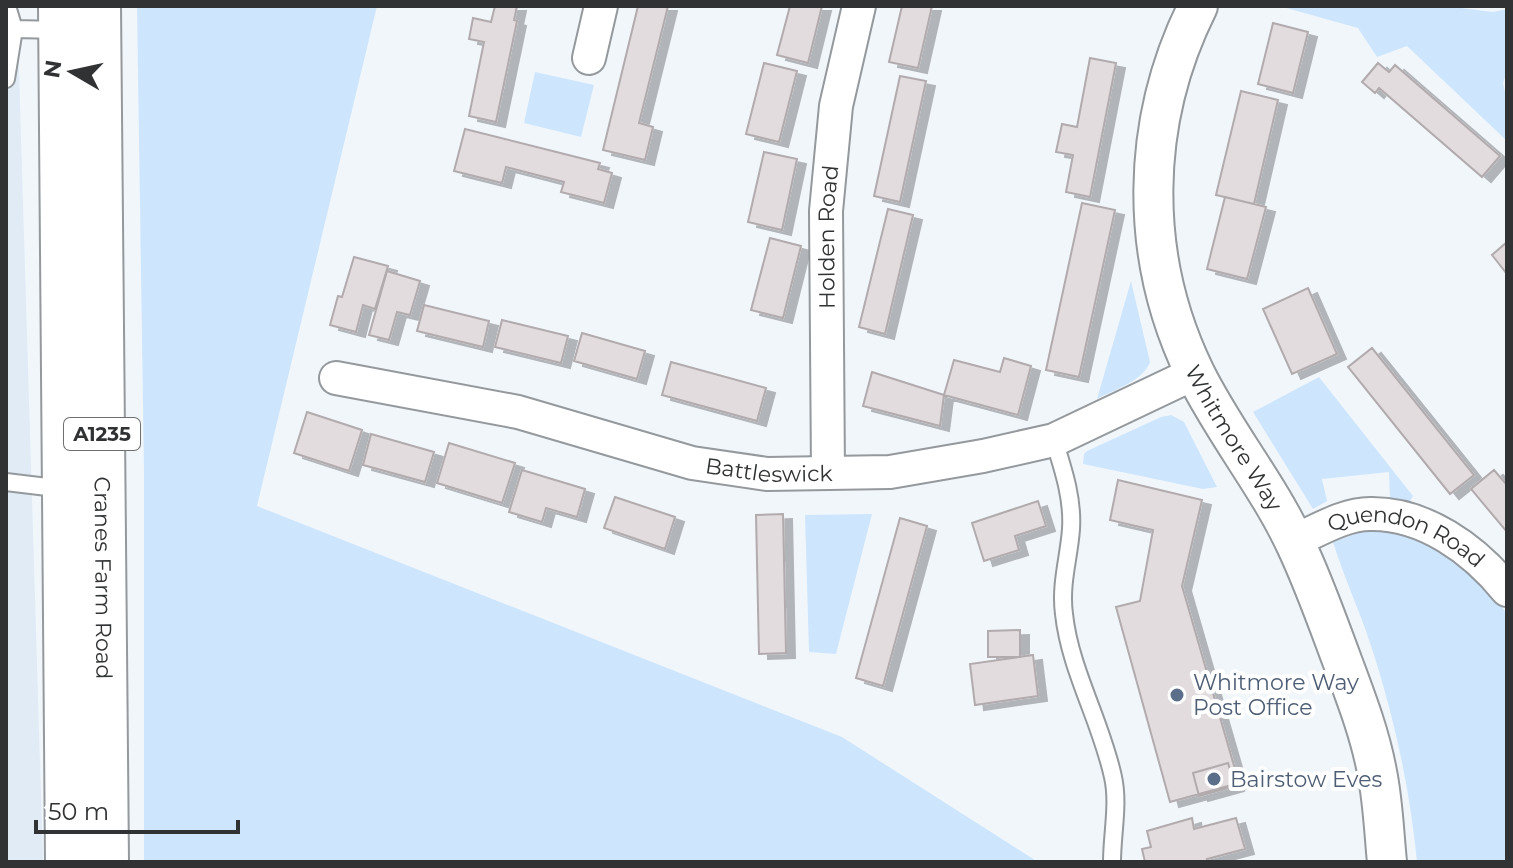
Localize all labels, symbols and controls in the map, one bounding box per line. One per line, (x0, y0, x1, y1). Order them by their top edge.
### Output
north arrow (32, 32, 112, 112)
text: N (38, 58, 67, 80)
street label: Holden Road (812, 164, 844, 309)
street label: Whitmore Way (1180, 360, 1289, 516)
road number: A1235 (64, 418, 140, 450)
street label: Battleswick (704, 452, 834, 488)
street label: Cranes Farm Road (89, 476, 118, 680)
street label: Quendon Road (1323, 500, 1491, 573)
place label: Whitmore Way Post Office (1193, 669, 1359, 721)
marker: Whitmore Way Post Office (1168, 686, 1186, 704)
place label: Bairstow Eves (1230, 766, 1382, 793)
marker: Bairstow Eves (1205, 770, 1223, 788)
scale bar (36, 784, 238, 834)
text: 50 m (48, 797, 109, 826)

